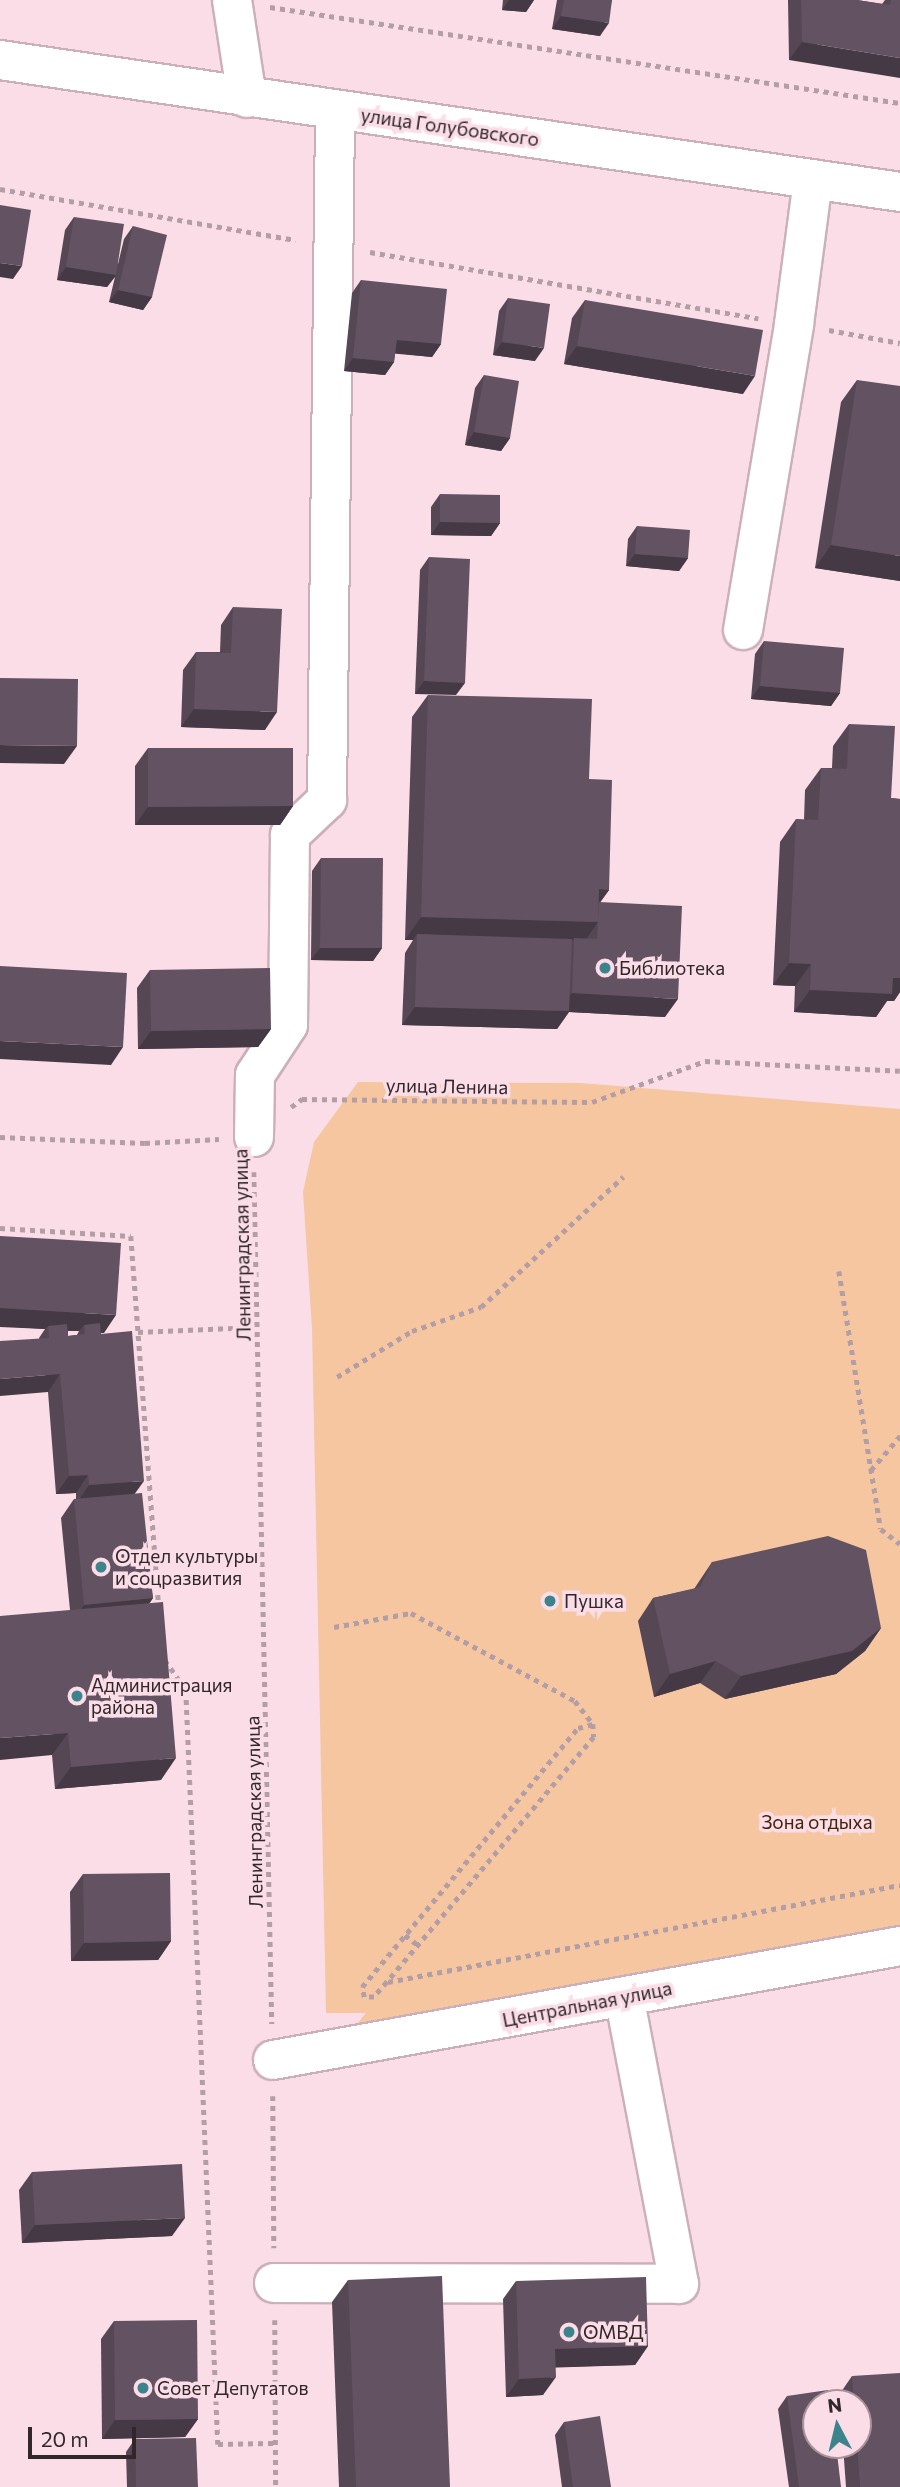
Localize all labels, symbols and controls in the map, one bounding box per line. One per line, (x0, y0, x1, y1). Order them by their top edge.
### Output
street label: улица Голубовского (359, 103, 541, 151)
place label: Библиотека (619, 957, 725, 979)
marker: Библиотека (597, 960, 613, 976)
street label: улица Ленина (386, 1074, 508, 1098)
street label: Ленинградская улица (229, 1149, 255, 1341)
place label: Отдел культуры и соцразвития (115, 1545, 258, 1589)
marker: Отдел культуры и соцразвития (93, 1559, 109, 1575)
place label: Пушка (564, 1590, 624, 1612)
marker: Пушка (542, 1593, 558, 1609)
place label: Администрация района (91, 1674, 233, 1718)
marker: Администрация района (69, 1688, 85, 1704)
street label: Ленинградская улица (241, 1716, 267, 1908)
park label: Зона отдыха (761, 1811, 873, 1833)
street label: Центральная улица (500, 1976, 674, 2032)
place label: ОМВД (583, 2321, 644, 2343)
marker: ОМВД (561, 2324, 577, 2340)
place label: Совет Депутатов (157, 2377, 309, 2399)
marker: Совет Депутатов (135, 2380, 151, 2396)
north arrow (802, 2389, 872, 2459)
text: N (826, 2392, 843, 2417)
scale bar (32, 2414, 140, 2458)
text: 20 m (41, 2426, 89, 2451)

